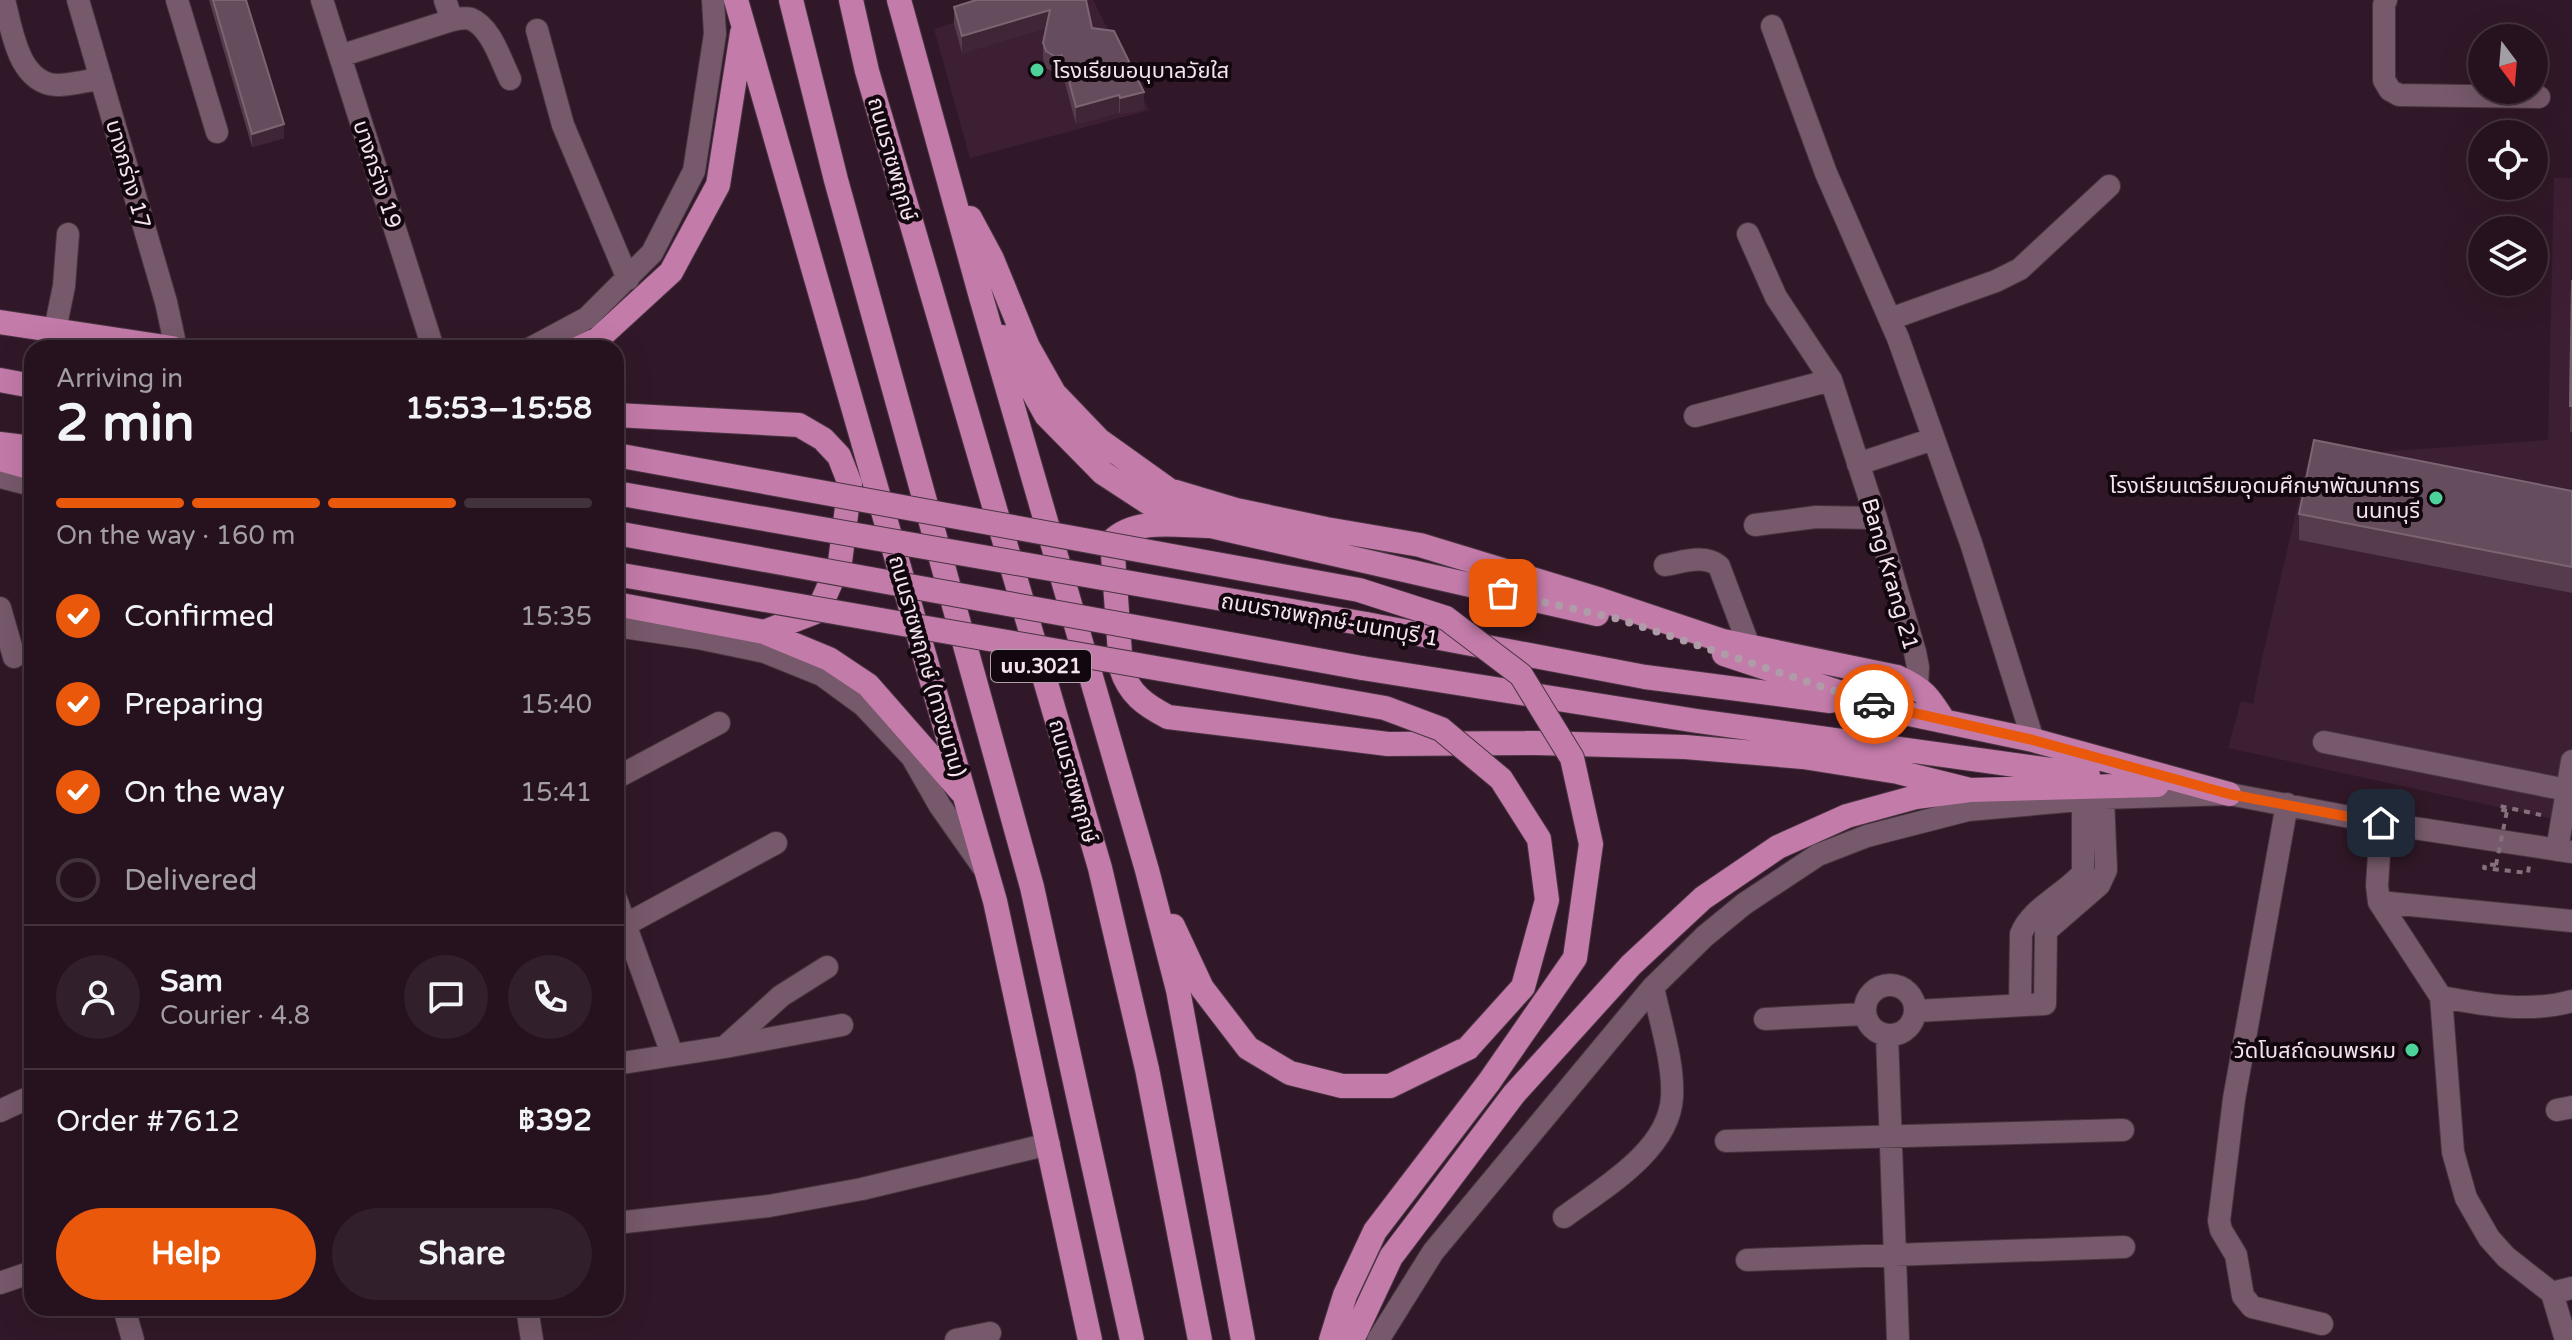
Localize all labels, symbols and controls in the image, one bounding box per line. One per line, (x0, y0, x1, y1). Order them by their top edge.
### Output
north arrow (2468, 24, 2548, 104)
map controls (2468, 24, 2548, 296)
place label: โรงเรียนอนุบาลวัยใส (1053, 58, 1229, 84)
marker: โรงเรียนอนุบาลวัยใส (1028, 61, 1046, 79)
street label: ถนนราชพฤกษ์ (862, 94, 922, 224)
street label: บางกร่าง 17 (100, 117, 156, 232)
street label: บางกร่าง 19 (347, 117, 407, 232)
button: locate (2468, 120, 2548, 200)
button: layers (2468, 216, 2548, 296)
text: Arriving in (56, 363, 183, 394)
text: 15:53–15:58 (405, 390, 592, 427)
text: 2 min (56, 392, 195, 455)
place label: โรงเรียนเตรียมอุดมศึกษาพัฒนาการ นนทบุรี (2110, 473, 2420, 524)
marker: โรงเรียนเตรียมอุดมศึกษาพัฒนาการ นนทบุรี (2427, 489, 2445, 507)
street label: Bang Krang 21 (1856, 495, 1924, 653)
text: On the way · 160 m (56, 520, 295, 551)
street label: ถนนราชพฤกษ์ (ทางขนาน) (883, 552, 971, 780)
pin (1469, 559, 1537, 627)
icon: bag (1481, 571, 1525, 615)
street label: ถนนราชพฤกษ์-นนทบุรี 1 (1219, 588, 1441, 652)
icon: check (56, 594, 100, 638)
text: Confirmed (124, 598, 275, 635)
text: 15:35 (520, 601, 592, 632)
road number: นบ.3021 (991, 650, 1091, 682)
courier (1834, 664, 1914, 744)
icon: check (56, 682, 100, 726)
icon: car (1852, 682, 1896, 726)
text: Preparing (124, 686, 264, 723)
text: 15:40 (520, 689, 592, 720)
street label: ถนนราชพฤกษ์ (1043, 716, 1103, 846)
icon: check (56, 770, 100, 814)
text: On the way (124, 774, 285, 811)
text: 15:41 (520, 777, 592, 808)
pin (2347, 789, 2415, 857)
icon: home (2359, 801, 2403, 845)
text: Delivered (124, 862, 258, 899)
button: person (56, 955, 140, 1039)
button: chat (404, 955, 488, 1039)
button: phone (508, 955, 592, 1039)
text: Sam (160, 963, 223, 1000)
text: Courier · 4.8 (160, 1000, 310, 1031)
place label: วัดโบสถ์ดอนพรหม (2234, 1038, 2396, 1064)
marker: วัดโบสถ์ดอนพรหม (2403, 1041, 2421, 1059)
text: ฿392 (518, 1102, 592, 1139)
text: Order #7612 (56, 1103, 240, 1140)
button: Help (56, 1208, 316, 1300)
button: Share (332, 1208, 592, 1300)

